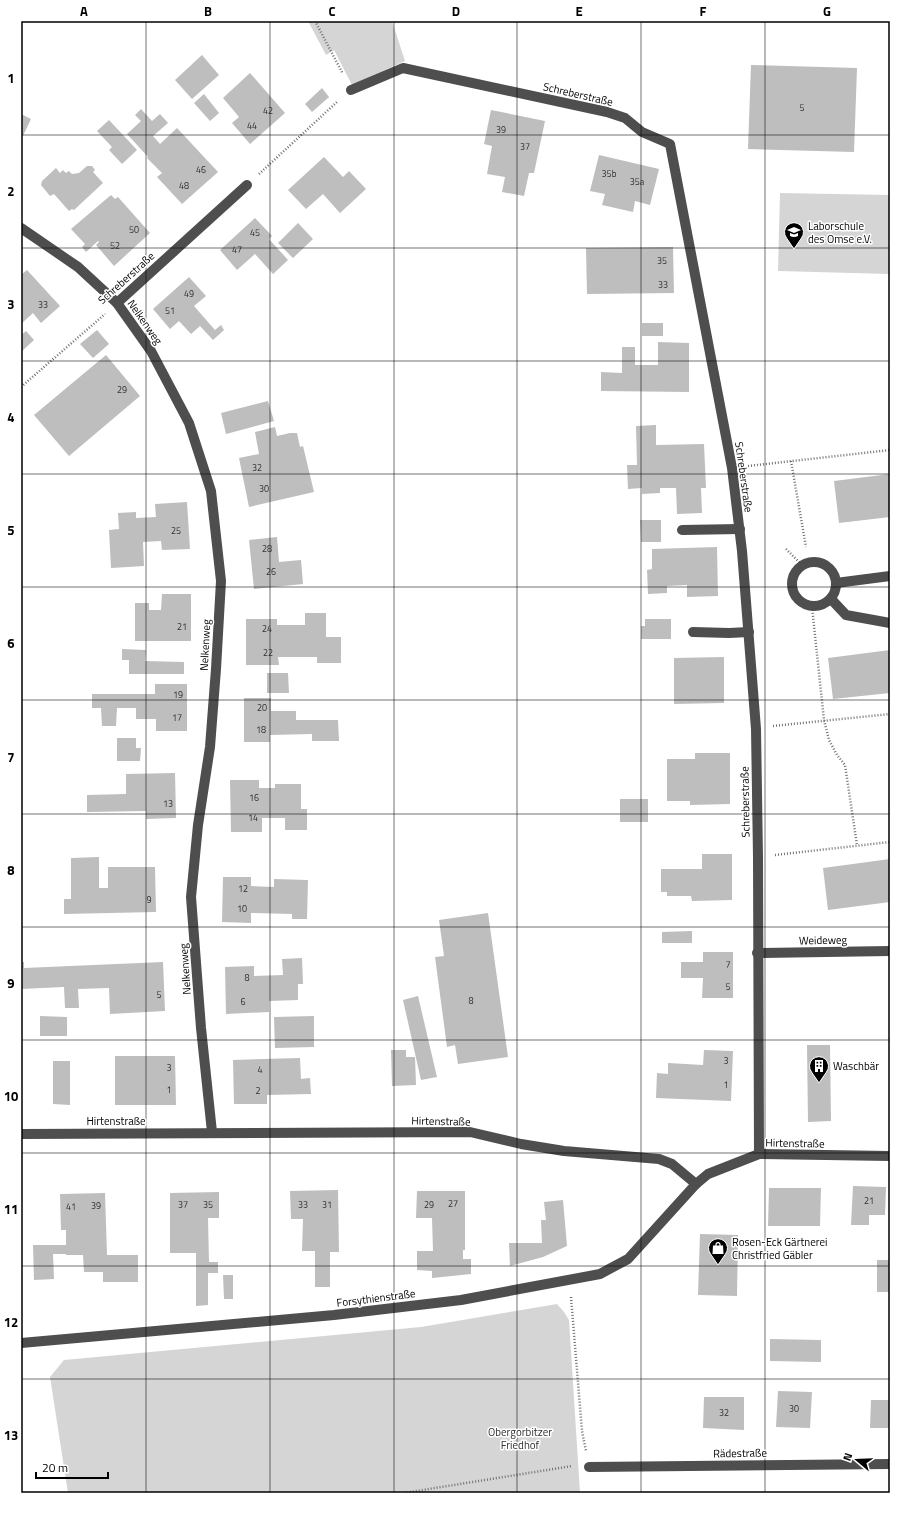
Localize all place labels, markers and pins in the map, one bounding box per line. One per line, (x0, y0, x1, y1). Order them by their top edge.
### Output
place label: Laborschule des Omse e.V. (808, 218, 872, 247)
school or university icon: Laborschule des Omse e.V. (783, 221, 805, 249)
building icon: Waschbär (808, 1055, 830, 1083)
place label: Waschbär (833, 1058, 879, 1074)
place label: Rosen-Eck Gärtnerei Christfried Gäbler (732, 1234, 827, 1263)
shop icon: Rosen-Eck Gärtnerei Christfried Gäbler (707, 1237, 729, 1265)

